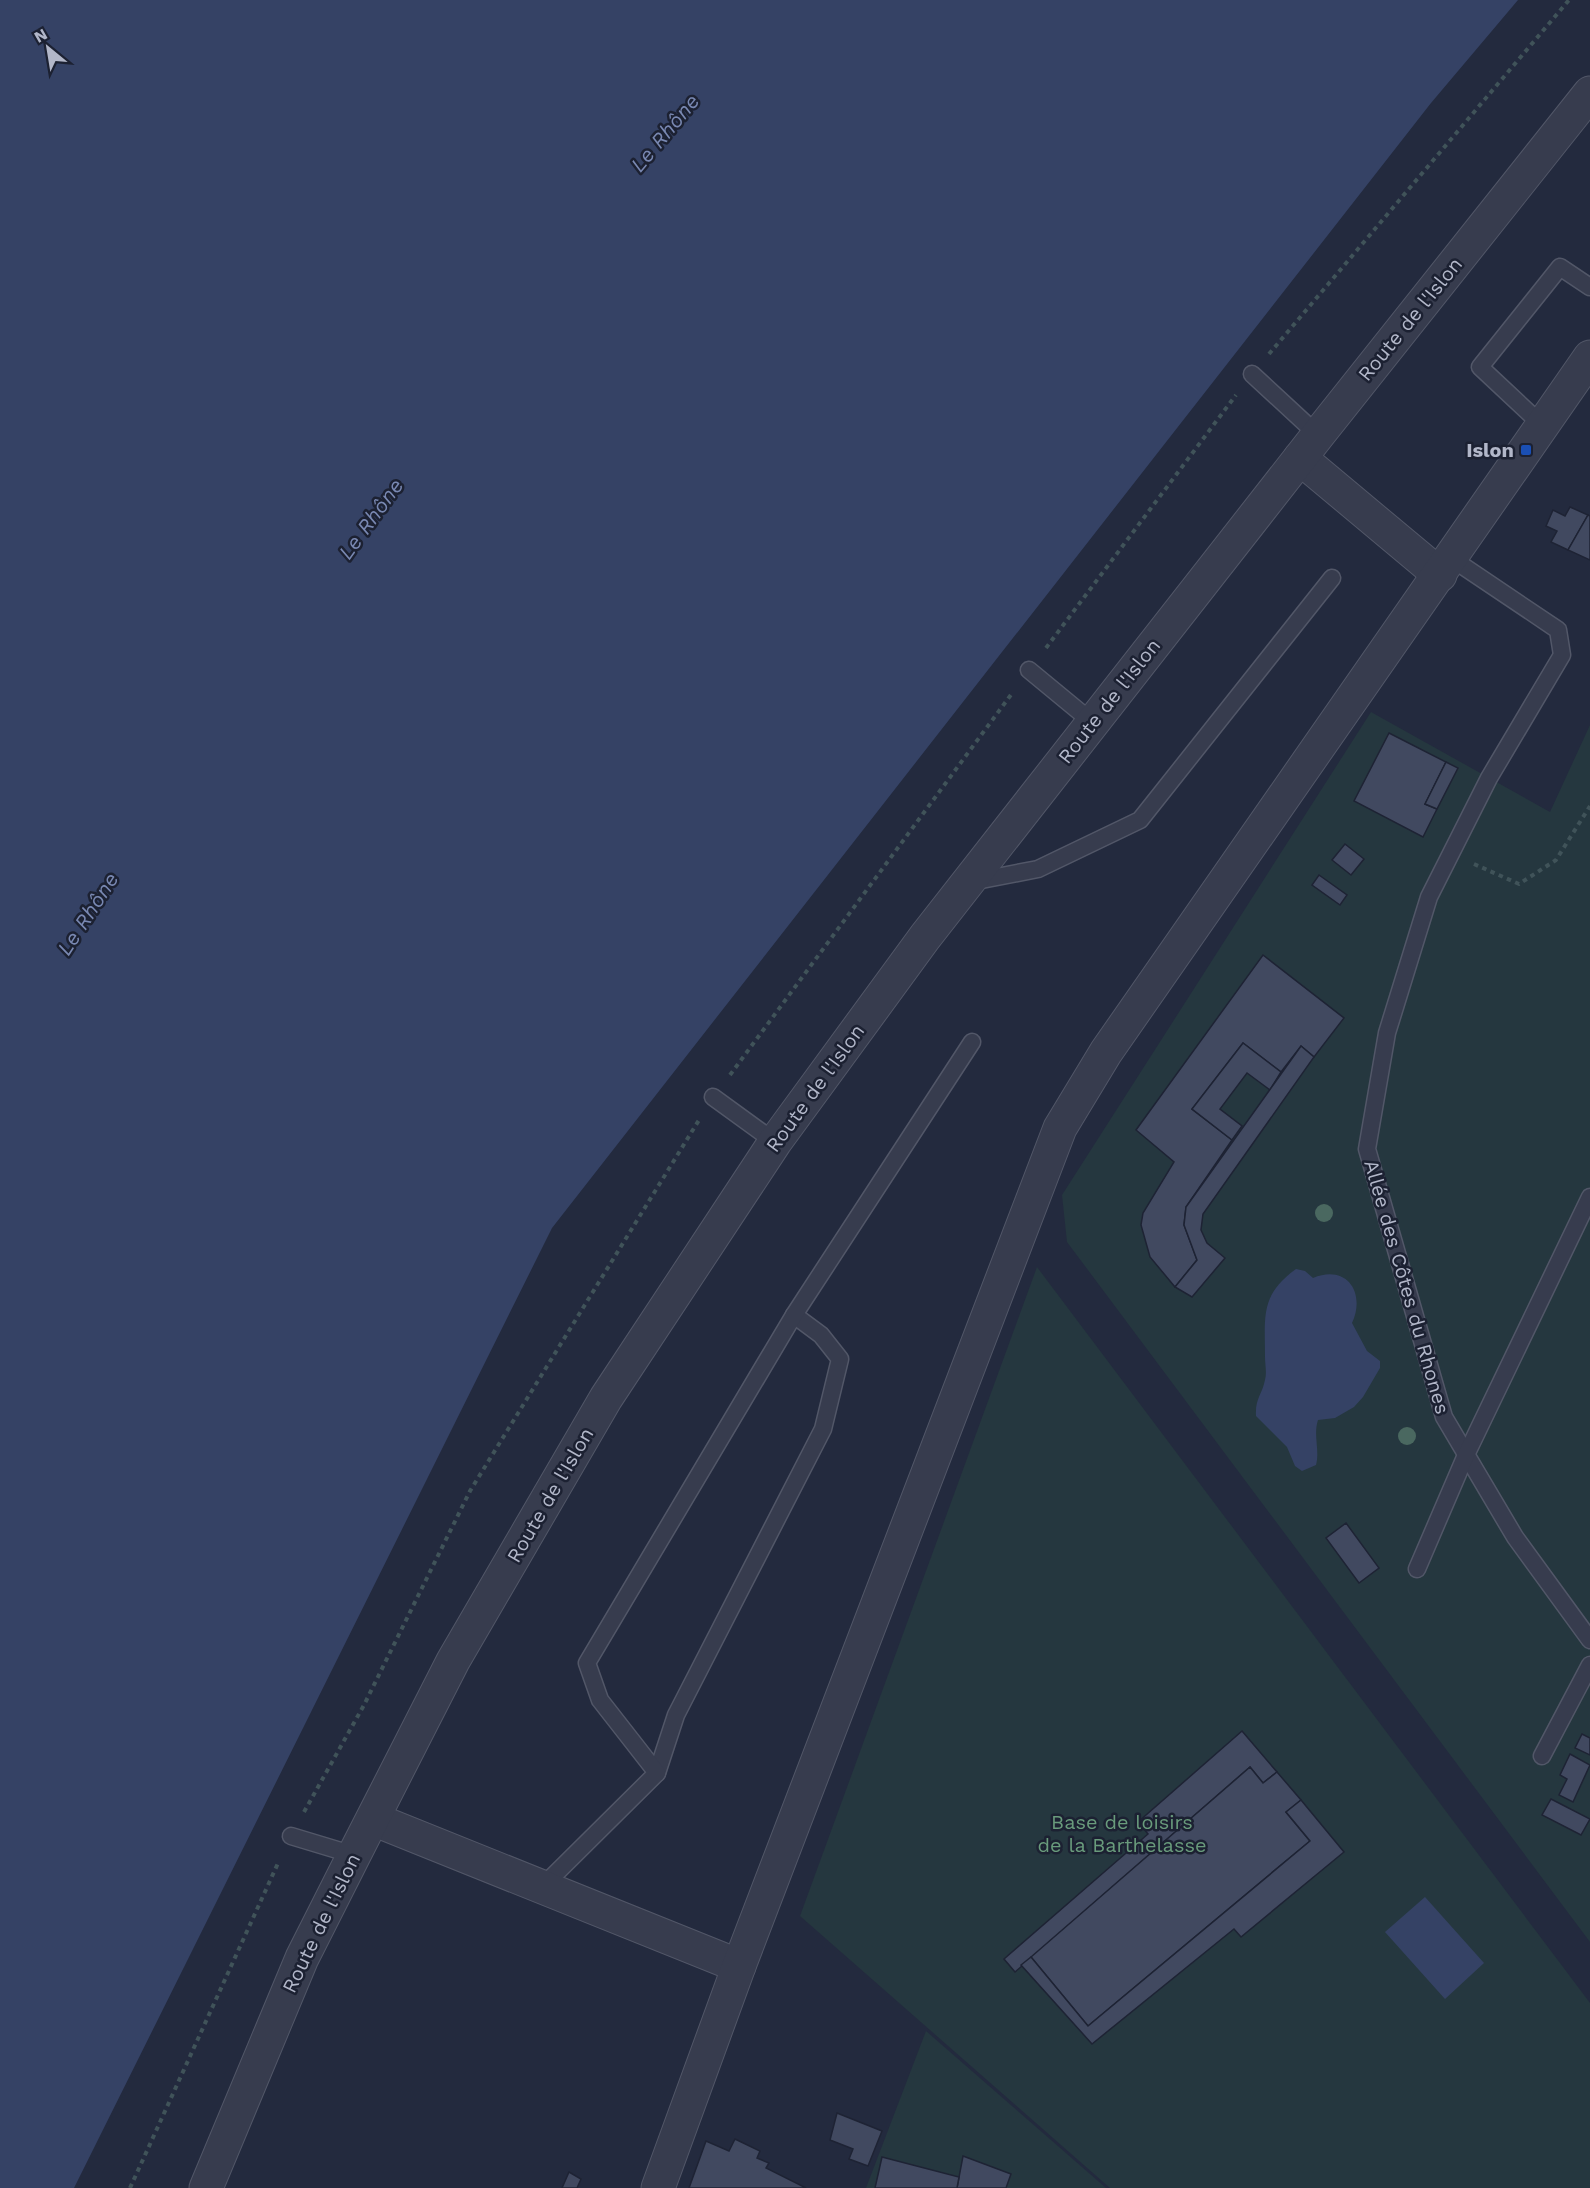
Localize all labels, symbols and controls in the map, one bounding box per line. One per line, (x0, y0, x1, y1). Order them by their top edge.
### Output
north arrow (18, 18, 78, 78)
text: N (31, 24, 51, 47)
water label: Le Rhône (625, 89, 704, 177)
street label: Route de l'Islon (1353, 252, 1467, 386)
place label: Islon (1466, 438, 1514, 462)
marker: Islon (1519, 443, 1533, 457)
water label: Le Rhône (333, 473, 408, 564)
street label: Route de l'Islon (1053, 634, 1165, 768)
water label: Le Rhône (52, 868, 124, 960)
street label: Route de l'Islon (761, 1019, 869, 1157)
street label: Allée des Côtes du Rhones (1359, 1157, 1455, 1417)
street label: Route de l'Islon (502, 1423, 598, 1567)
park label: Base de loisirs de la Barthelasse (1038, 1810, 1207, 1857)
street label: Route de l'Islon (277, 1849, 365, 1997)

